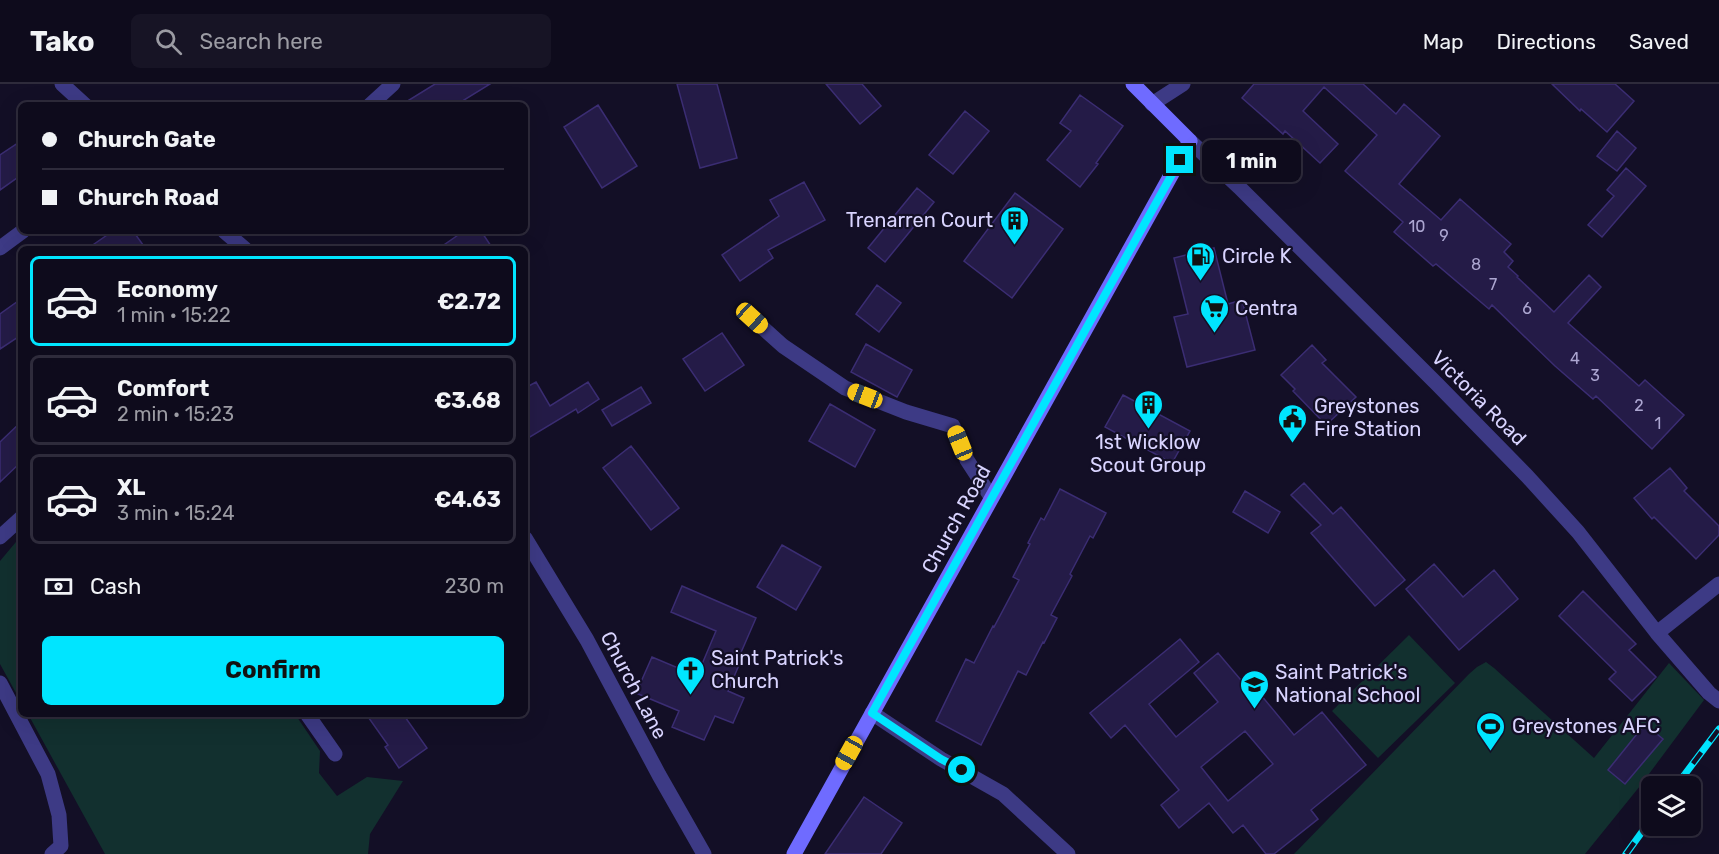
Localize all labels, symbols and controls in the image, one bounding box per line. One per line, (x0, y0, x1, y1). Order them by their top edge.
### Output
search box (131, 14, 551, 68)
text: Tako (30, 25, 95, 58)
icon: search (152, 25, 185, 58)
text: Search here (200, 28, 323, 55)
text: Map (1423, 29, 1464, 54)
text: Directions (1497, 29, 1596, 54)
text: Saved (1629, 29, 1689, 54)
text: Church Gate (78, 126, 216, 153)
callout: 1 min (1201, 139, 1300, 181)
route end (1166, 146, 1193, 173)
text: 1 min (1226, 149, 1277, 173)
text: Church Road (78, 184, 219, 211)
building icon: Trenarren Court (998, 204, 1030, 246)
place label: Trenarren Court (846, 208, 993, 232)
house number: 10 (1408, 217, 1426, 236)
house number: 9 (1439, 226, 1449, 245)
fuel station icon: Circle K (1185, 240, 1217, 282)
place label: Circle K (1222, 244, 1292, 268)
house number: 8 (1471, 255, 1481, 274)
icon: car (45, 274, 99, 328)
house number: 7 (1489, 275, 1497, 294)
text: Economy (117, 276, 218, 303)
text: €2.72 (437, 288, 501, 315)
supermarket icon: Centra (1198, 292, 1230, 334)
place label: Centra (1235, 296, 1298, 320)
car (733, 299, 771, 337)
house number: 6 (1522, 299, 1532, 318)
text: 1 min · 15:22 (117, 303, 231, 327)
street label: Victoria Road (1427, 346, 1531, 450)
house number: 4 (1570, 349, 1580, 368)
house number: 3 (1590, 366, 1600, 385)
icon: car (45, 373, 99, 427)
text: Comfort (117, 375, 209, 402)
car (845, 381, 885, 411)
text: €3.68 (434, 387, 501, 414)
building icon: 1st Wicklow Scout Group (1132, 388, 1164, 430)
place label: Greystones Fire Station (1314, 394, 1422, 441)
house number: 2 (1634, 396, 1644, 415)
text: 2 min · 15:23 (117, 402, 234, 426)
public building icon: Greystones Fire Station (1277, 402, 1309, 444)
house number: 1 (1655, 414, 1661, 433)
car (945, 423, 975, 463)
place label: 1st Wicklow Scout Group (1090, 430, 1206, 477)
street label: Church Road (916, 461, 996, 577)
icon: car (45, 472, 99, 526)
text: XL (117, 474, 145, 501)
text: €4.63 (434, 486, 501, 513)
text: 3 min · 15:24 (117, 501, 235, 525)
icon: cash (42, 570, 75, 603)
text: Cash (90, 573, 141, 600)
text: 230 m (445, 574, 504, 598)
street label: Church Lane (596, 627, 672, 743)
button: Confirm (42, 636, 504, 705)
place label: Saint Patrick's Church (711, 646, 843, 693)
church icon: Saint Patrick's Church (674, 654, 706, 696)
place label: Saint Patrick's National School (1275, 660, 1420, 707)
school or university icon: Saint Patrick's National School (1238, 668, 1270, 710)
sports icon: Greystones AFC (1475, 710, 1507, 752)
place label: Greystones AFC (1512, 714, 1660, 738)
car (832, 733, 866, 773)
route start (948, 756, 975, 783)
map controls (1641, 776, 1701, 836)
button: layers (1641, 776, 1701, 836)

